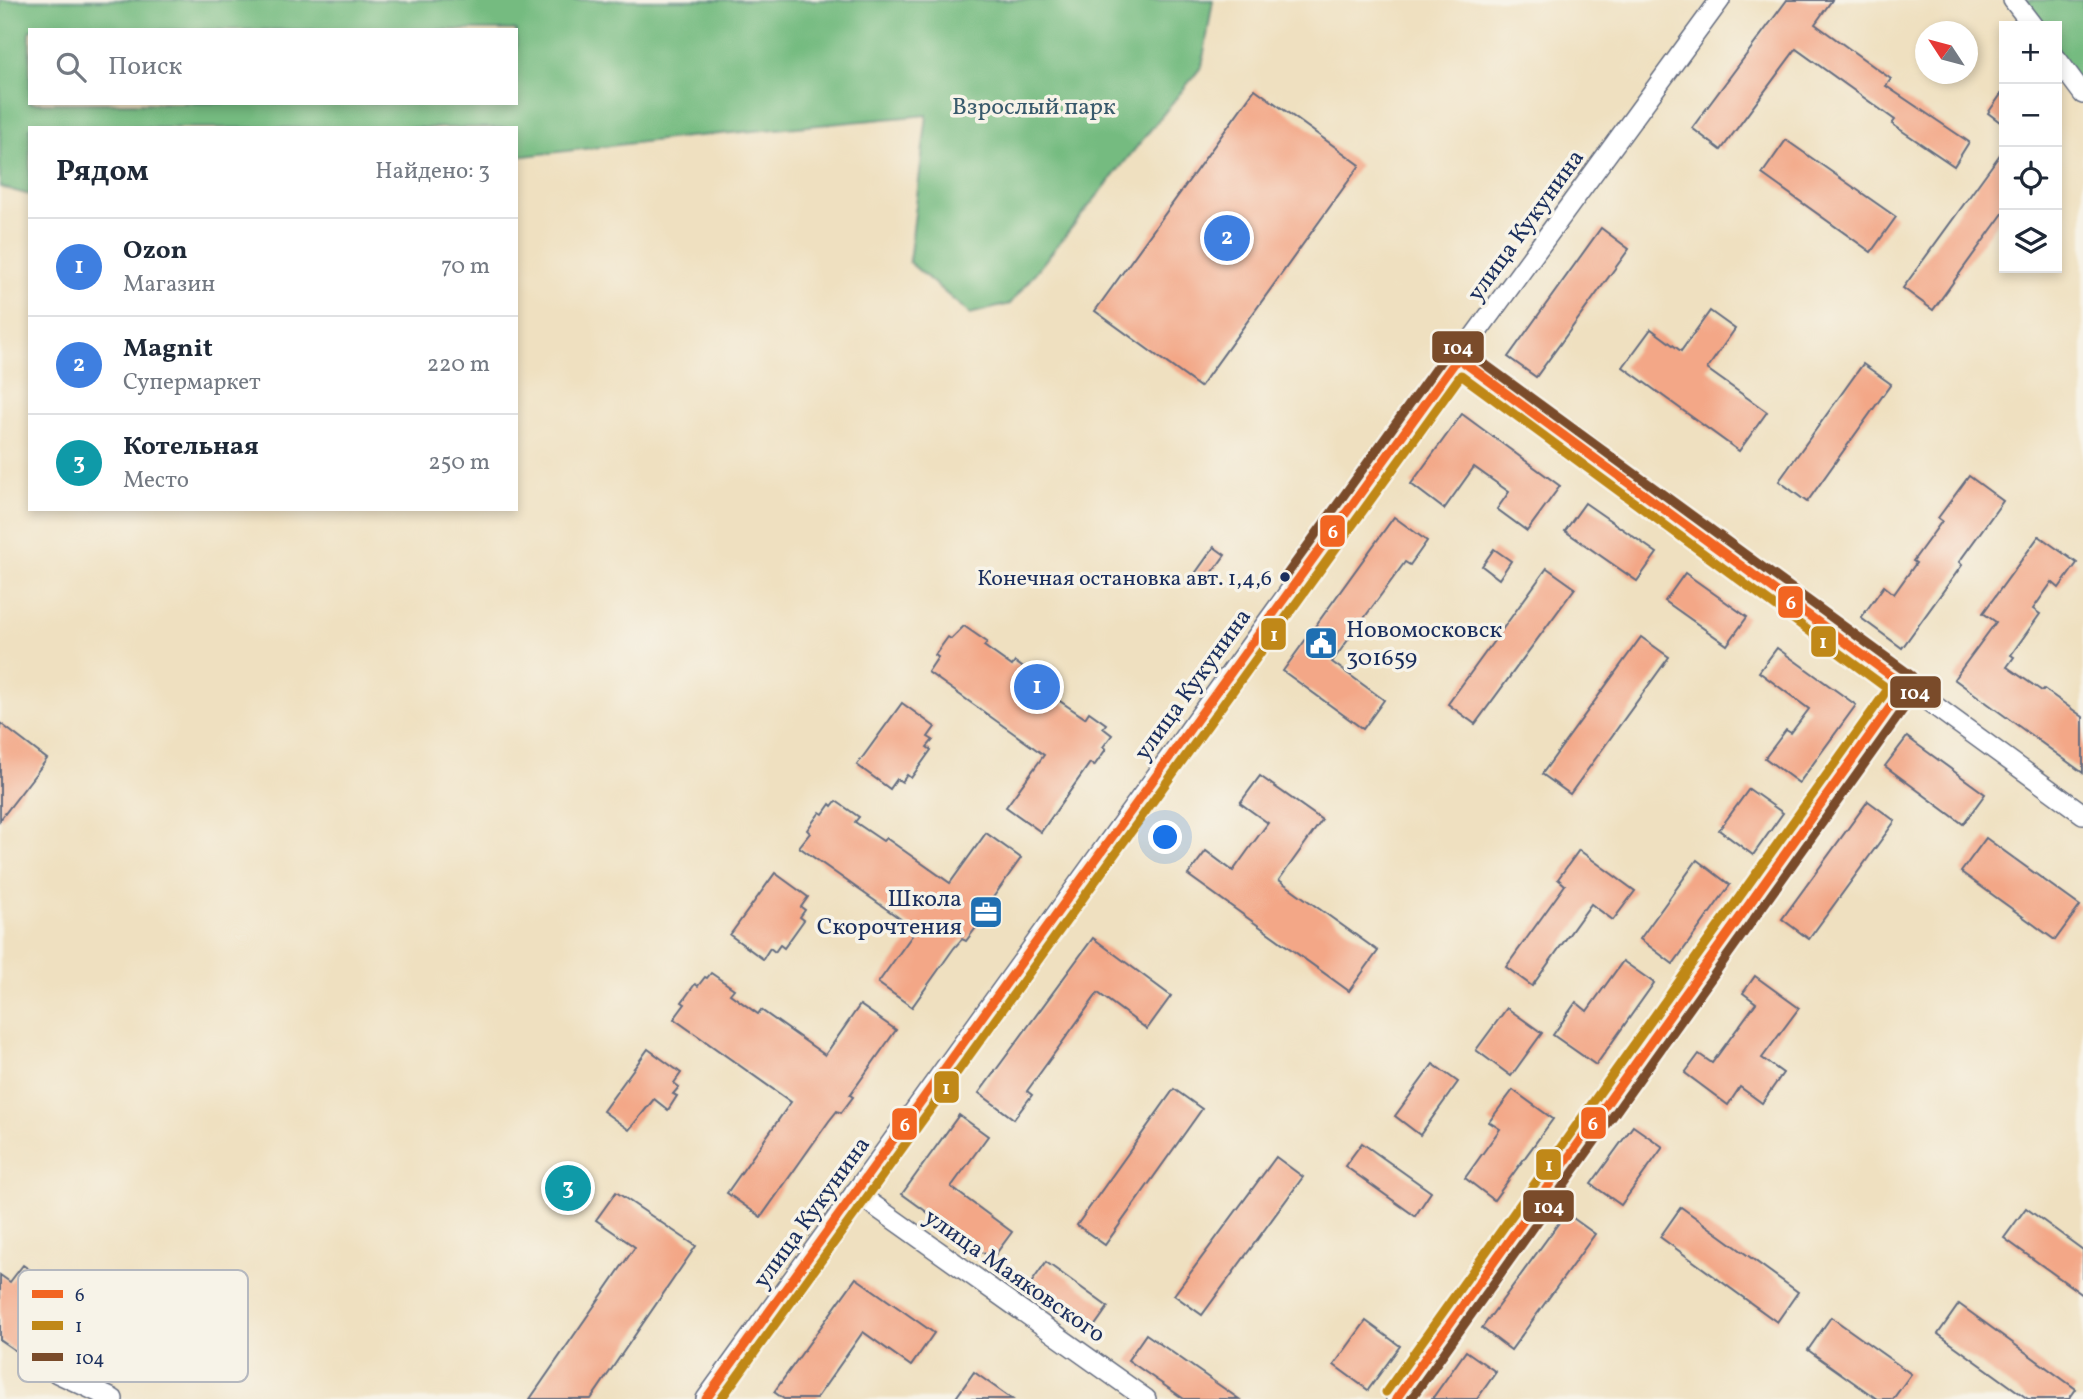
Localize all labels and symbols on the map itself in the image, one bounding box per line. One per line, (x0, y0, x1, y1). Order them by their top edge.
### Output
north arrow (1915, 21, 1978, 84)
park label: Взрослый парк (952, 91, 1116, 125)
street label: улица Кукунина (1460, 143, 1593, 309)
pin: 2 (1204, 212, 1250, 264)
line badge: 104 (1431, 330, 1485, 364)
text: 104 (1443, 336, 1473, 362)
line badge: 6 (1319, 514, 1346, 548)
text: 6 (1328, 520, 1338, 546)
place label: Конечная остановка авт. 1,4,6 (977, 564, 1272, 595)
marker: Конечная остановка авт. 1,4,6 (1278, 570, 1292, 584)
line badge: 6 (1777, 585, 1804, 619)
text: 6 (1786, 591, 1796, 617)
street label: улица Кукунина (1127, 602, 1260, 768)
place label: Новомосковск 301659 (1346, 614, 1502, 676)
line badge: 1 (1260, 617, 1287, 651)
text: 1 (1270, 623, 1278, 649)
public building icon: Новомосковск 301659 (1302, 624, 1340, 662)
line badge: 1 (1810, 625, 1837, 658)
text: 1 (1819, 630, 1827, 656)
pin: 1 (1014, 661, 1060, 713)
line badge: 104 (1889, 675, 1942, 709)
text: 104 (1900, 681, 1930, 707)
your location (1148, 820, 1182, 854)
place label: Школа Скорочтения (817, 883, 962, 945)
office icon: Школа Скорочтения (967, 893, 1005, 931)
line badge: 1 (933, 1070, 960, 1104)
text: 1 (942, 1076, 950, 1102)
line badge: 6 (1580, 1106, 1607, 1140)
line badge: 6 (891, 1107, 918, 1141)
text: 6 (1588, 1112, 1598, 1138)
text: 6 (900, 1113, 910, 1139)
street label: улица Кукунина (746, 1130, 879, 1296)
line badge: 1 (1535, 1148, 1562, 1181)
text: 1 (1545, 1153, 1553, 1179)
pin: 3 (545, 1162, 591, 1214)
line badge: 104 (1522, 1189, 1575, 1223)
text: 104 (1534, 1195, 1564, 1221)
street label: улица Маяковского (916, 1201, 1112, 1352)
legend (18, 1270, 248, 1382)
text: 6 (75, 1283, 85, 1309)
text: 1 (75, 1314, 82, 1340)
text: 104 (75, 1346, 105, 1372)

